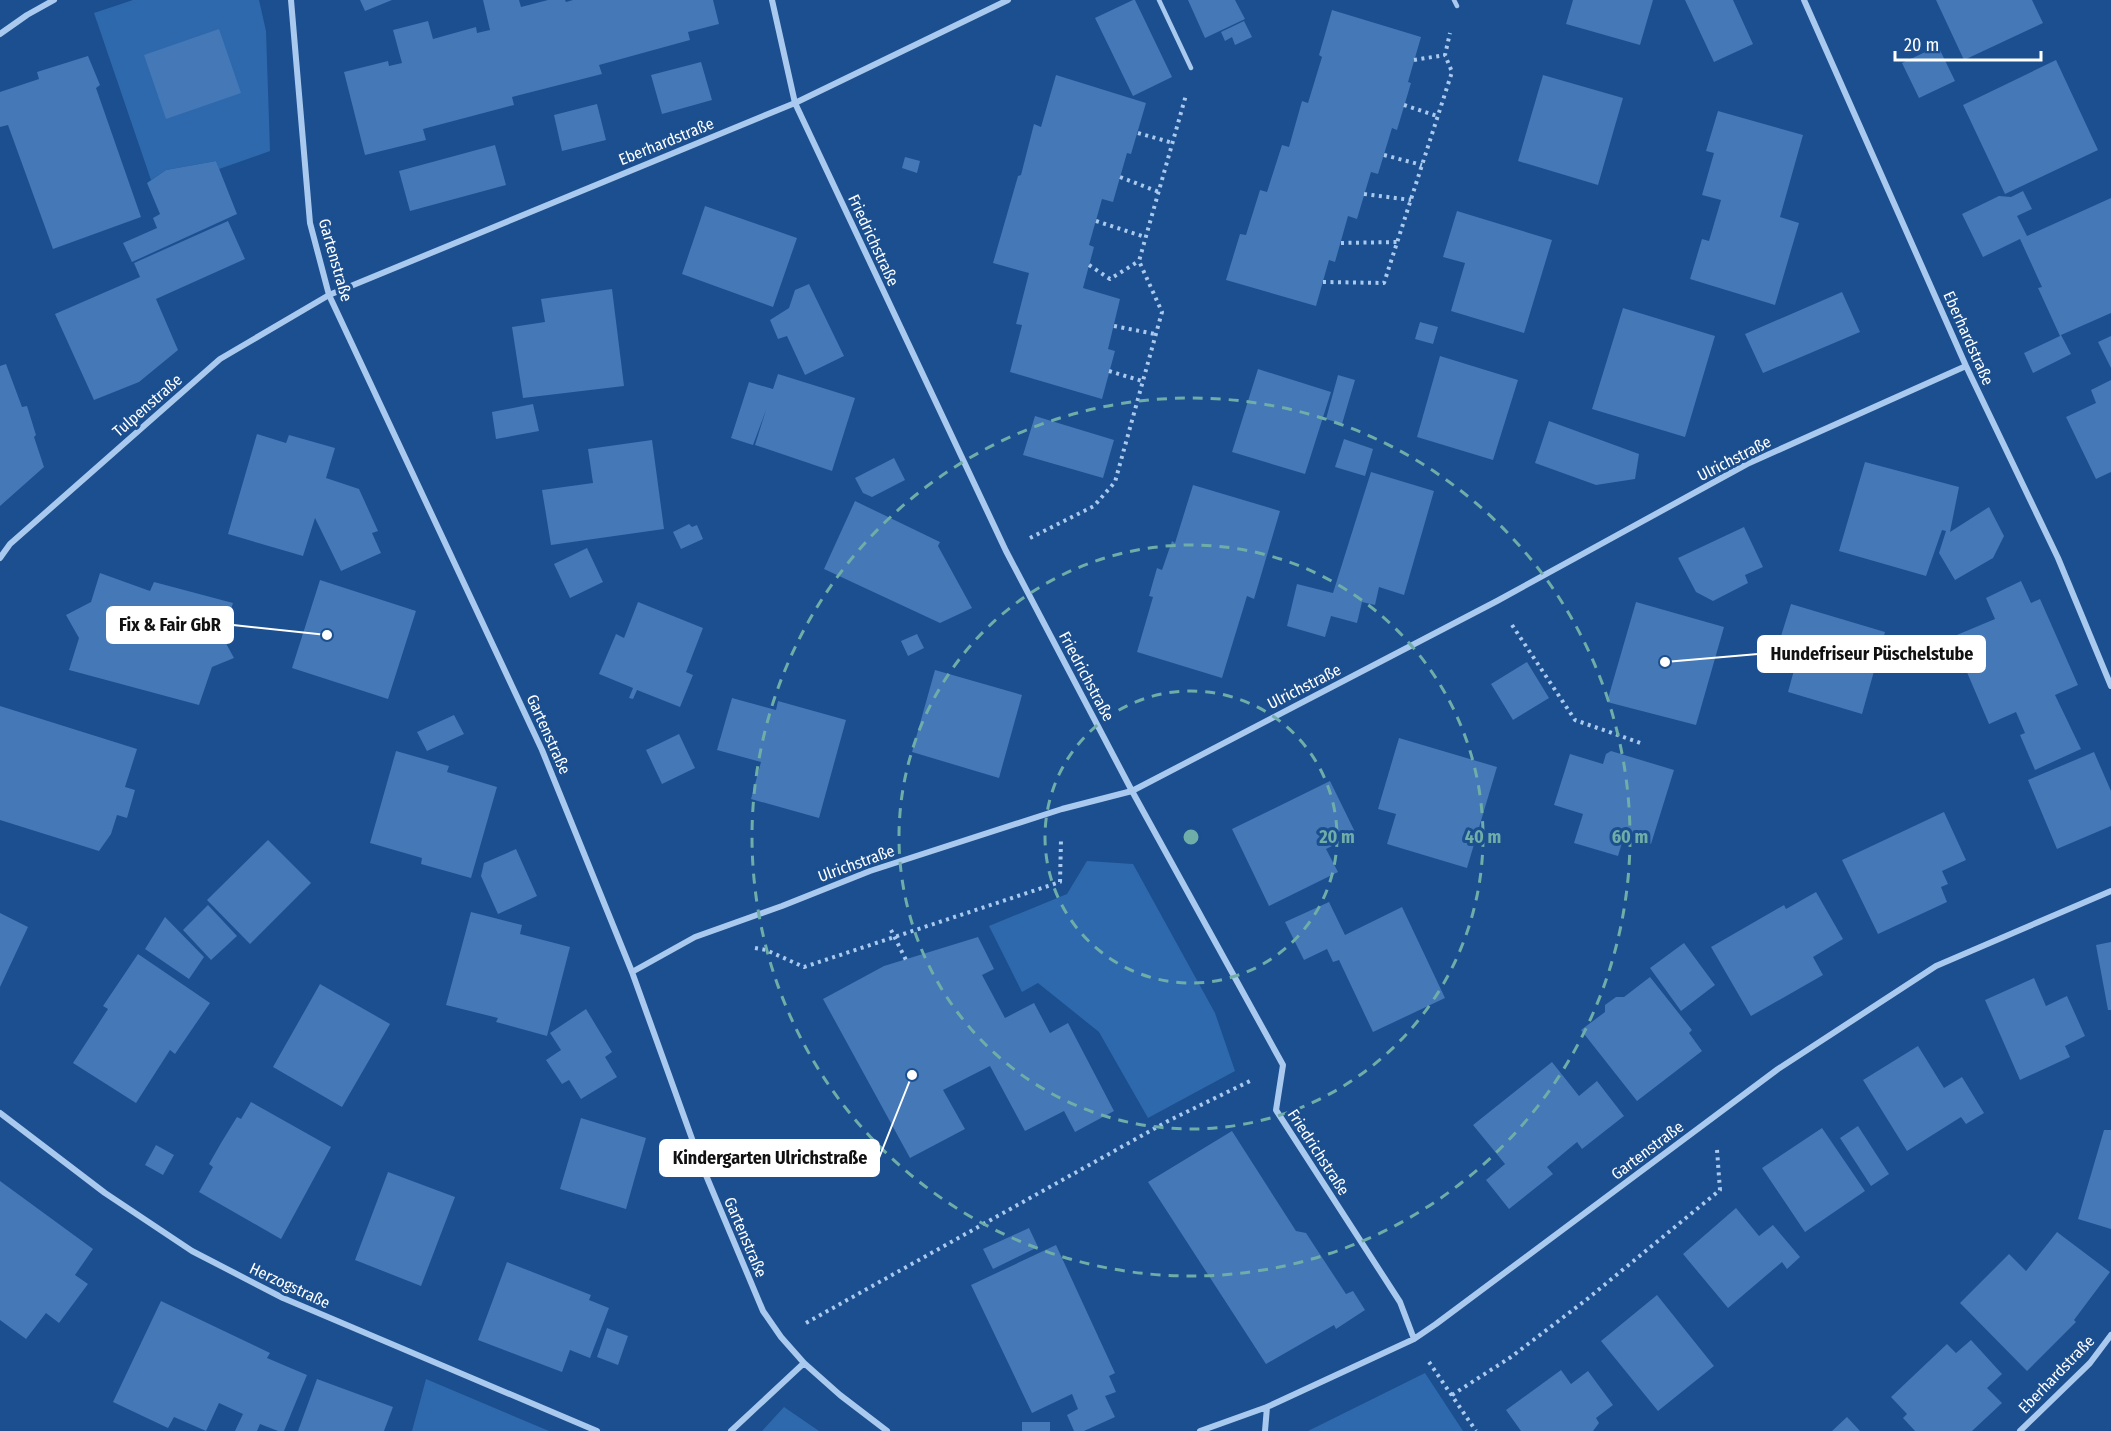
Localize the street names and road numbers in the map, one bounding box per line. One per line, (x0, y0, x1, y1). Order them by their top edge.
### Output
street label: Eberhardstraße (616, 114, 717, 169)
street label: Friedrichstraße (844, 191, 903, 289)
street label: Gartenstraße (315, 216, 356, 304)
street label: Eberhardstraße (1939, 288, 1998, 388)
street label: Tulpenstraße (109, 370, 186, 441)
street label: Ulrichstraße (1694, 432, 1774, 485)
street label: Friedrichstraße (1055, 628, 1118, 724)
street label: Ulrichstraße (1264, 660, 1344, 713)
street label: Gartenstraße (522, 691, 575, 777)
street label: Ulrichstraße (815, 841, 897, 886)
street label: Friedrichstraße (1284, 1106, 1354, 1199)
street label: Gartenstraße (1607, 1117, 1687, 1184)
street label: Gartenstraße (720, 1194, 771, 1280)
street label: Herzogstraße (247, 1259, 333, 1312)
street label: Eberhardstraße (2014, 1331, 2098, 1417)

